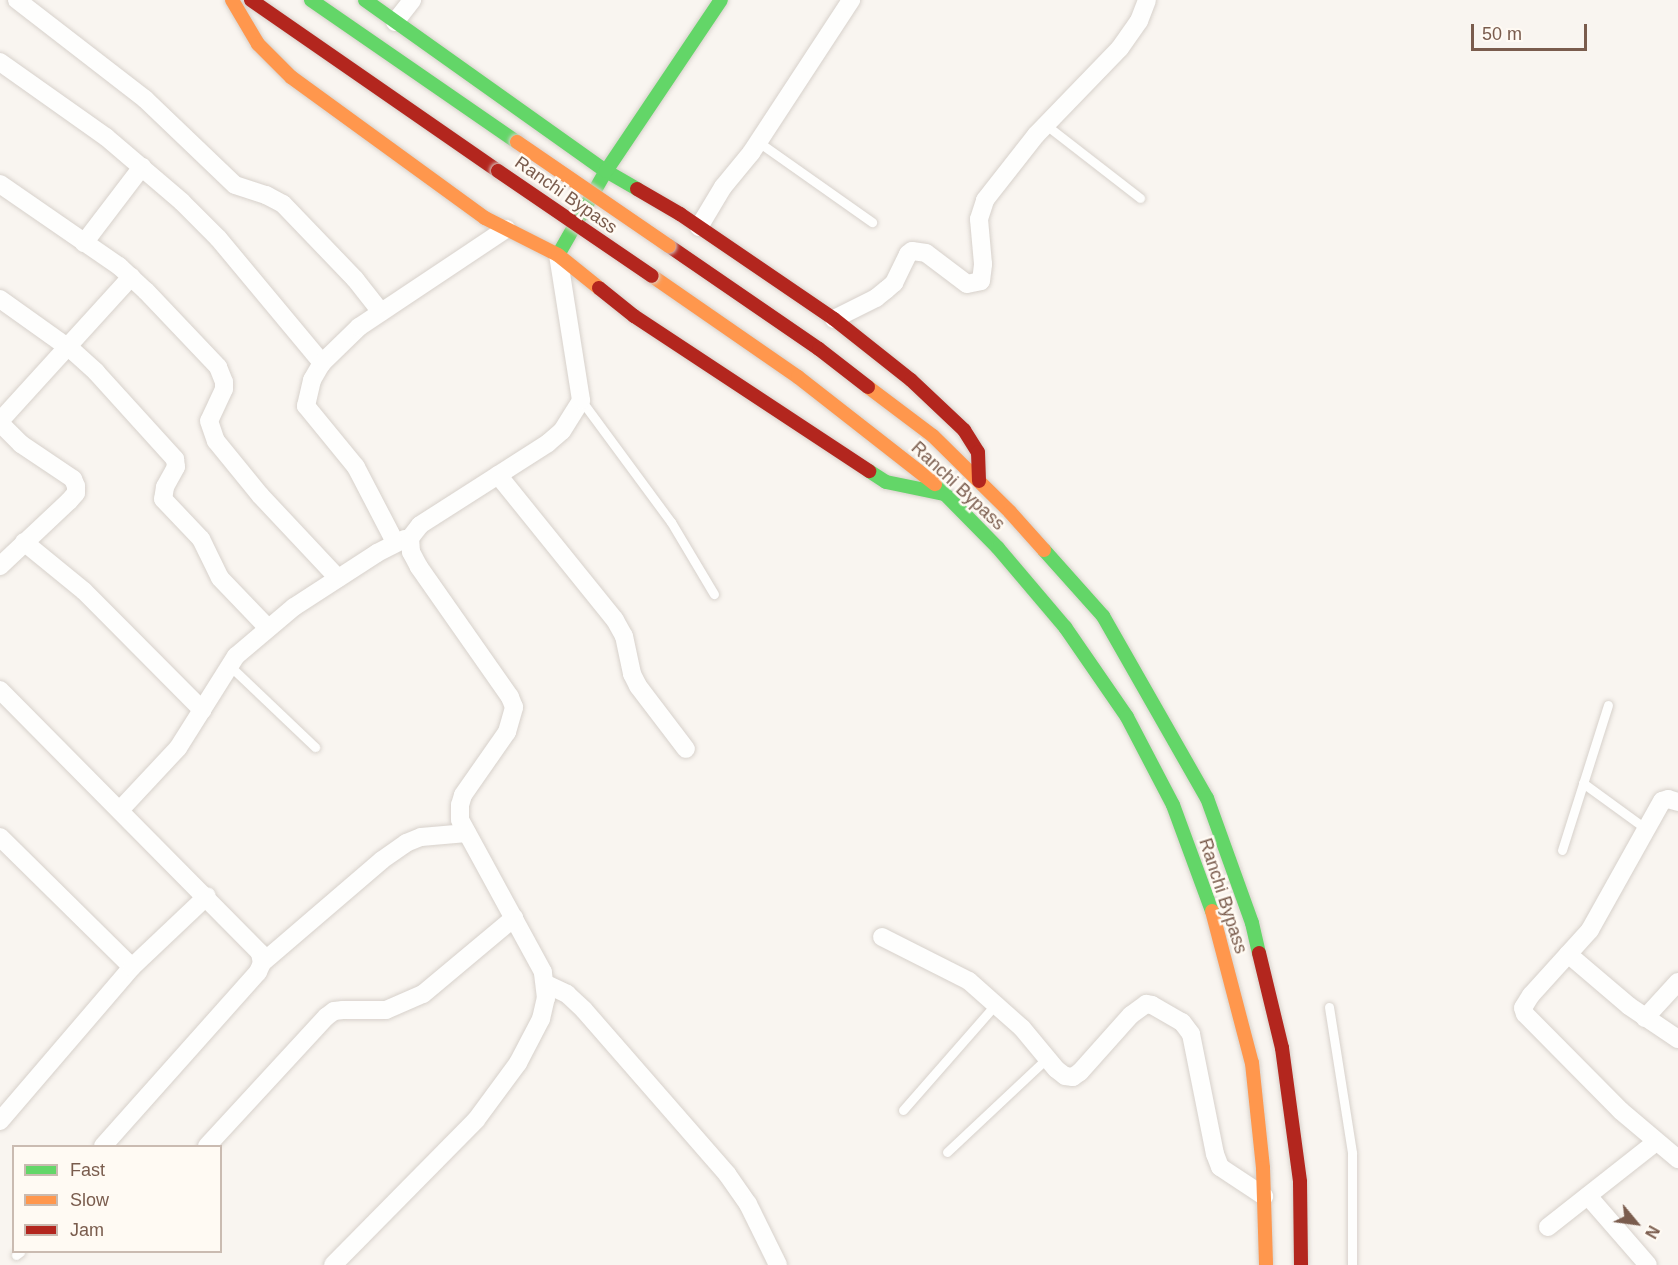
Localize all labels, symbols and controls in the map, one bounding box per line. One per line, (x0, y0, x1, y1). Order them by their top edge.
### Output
scale bar (1474, 12, 1590, 50)
text: 50 m (1482, 24, 1522, 44)
street label: Ranchi Bypass (511, 152, 621, 238)
street label: Ranchi Bypass (907, 437, 1009, 535)
street label: Ranchi Bypass (1194, 836, 1252, 956)
legend (12, 1145, 222, 1253)
text: Fast (70, 1160, 105, 1180)
text: Slow (70, 1190, 109, 1210)
north arrow (1606, 1193, 1666, 1253)
text: Jam (70, 1220, 104, 1240)
text: N (1642, 1223, 1662, 1241)

